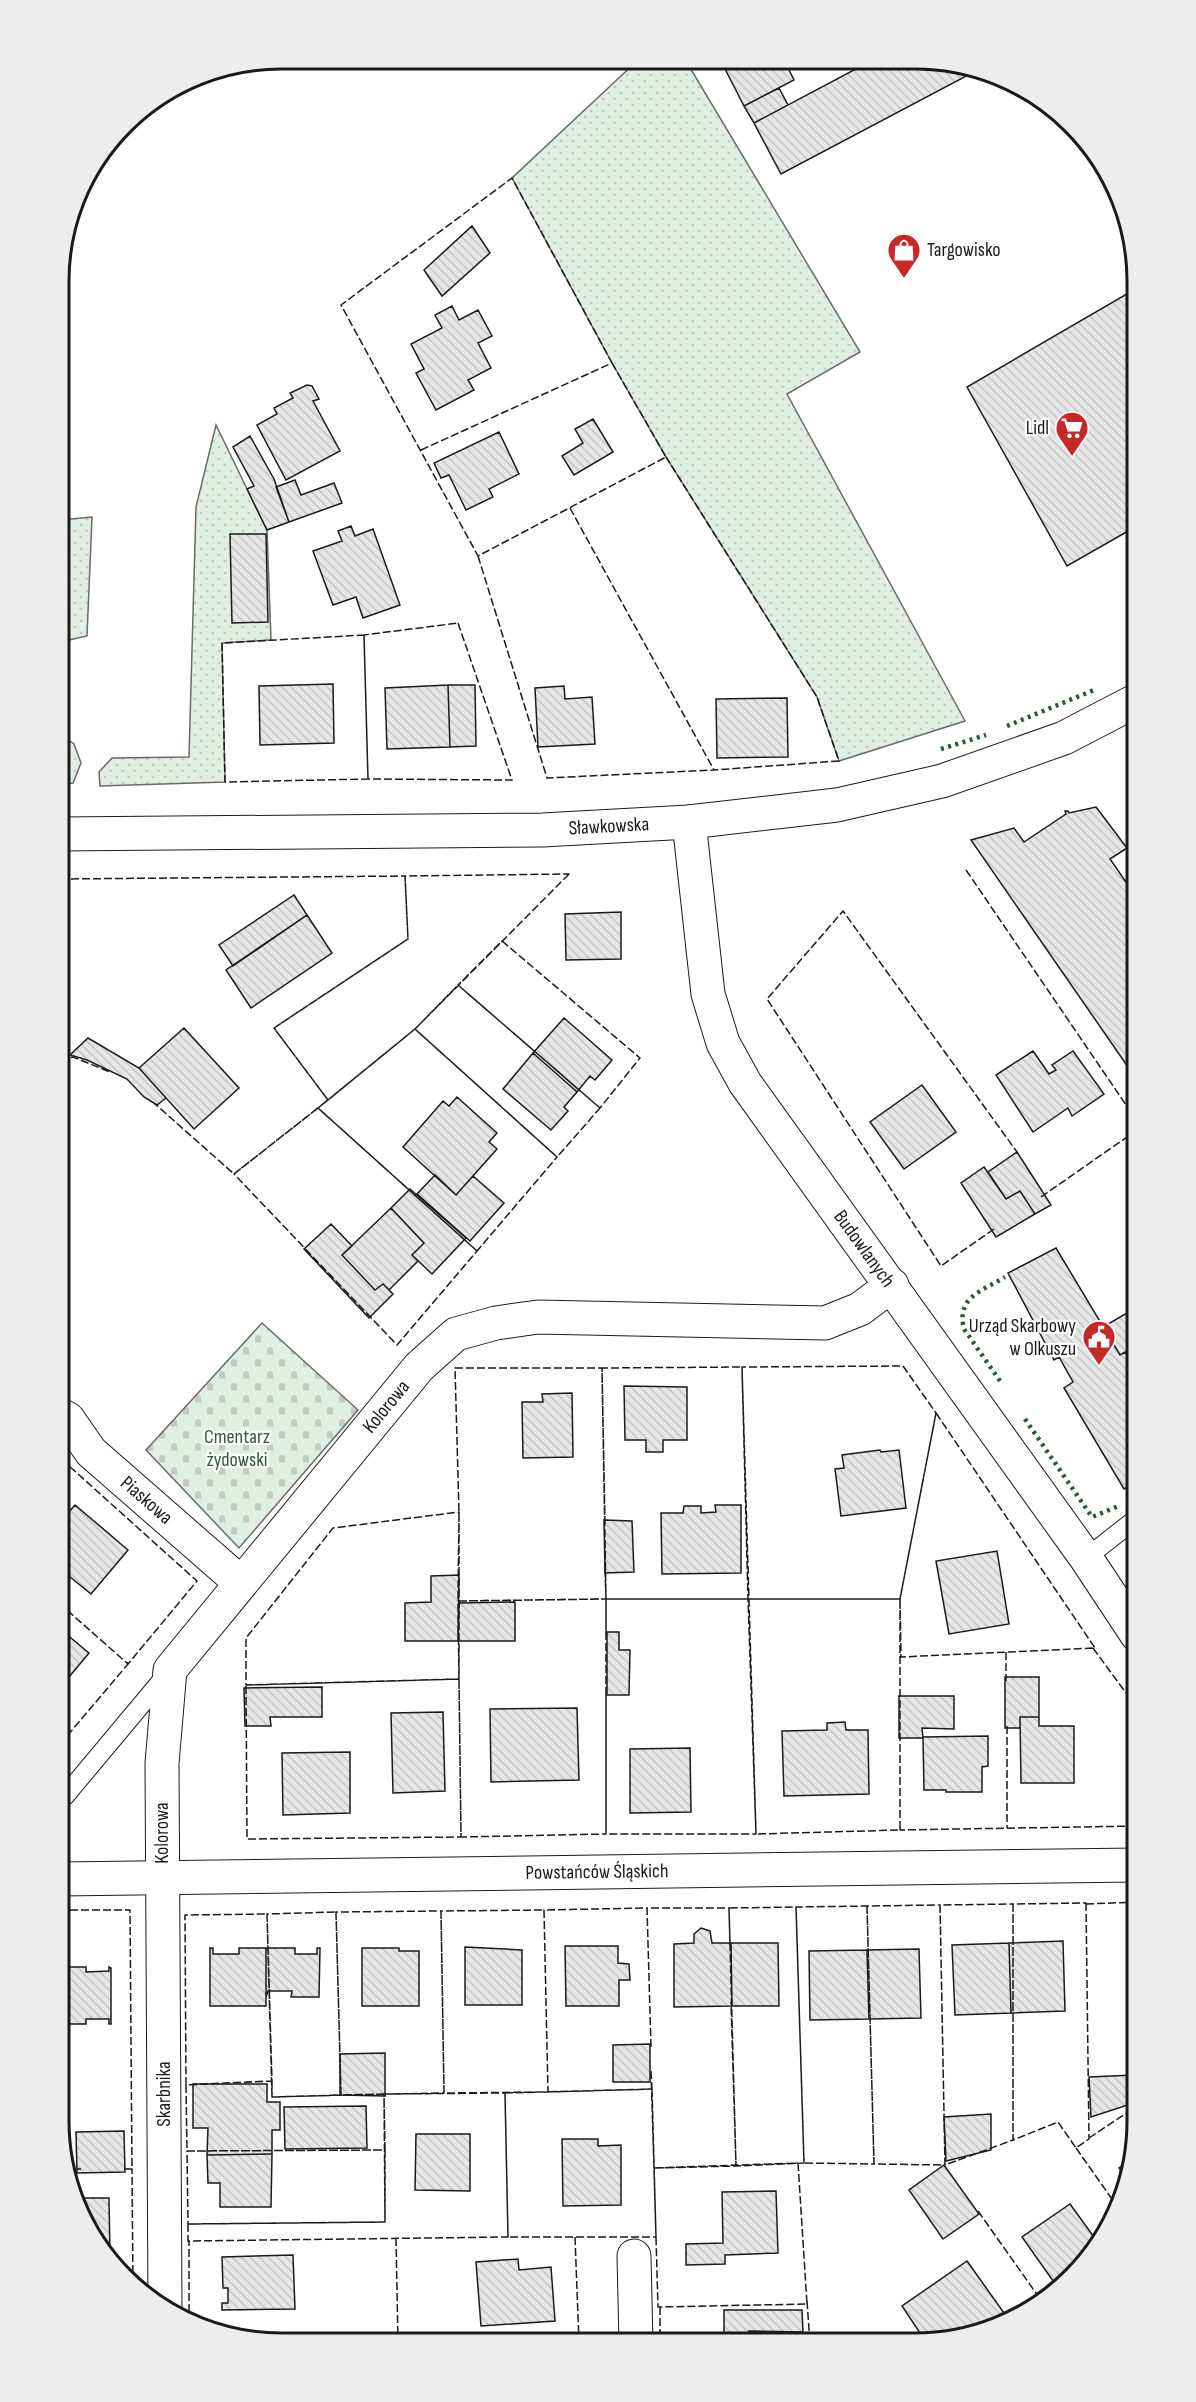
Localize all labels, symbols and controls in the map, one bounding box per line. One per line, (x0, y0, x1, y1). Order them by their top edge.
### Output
shop icon: Targowisko (886, 232, 922, 279)
place label: Targowisko (927, 238, 1001, 262)
supermarket icon: Lidl (1054, 410, 1090, 457)
place label: Lidl (1026, 416, 1049, 440)
street label: Sławkowska (568, 812, 650, 841)
street label: Budowlanych (828, 1206, 900, 1292)
place label: Urząd Skarbowy w Olkuszu (969, 1314, 1076, 1361)
public building icon: Urząd Skarbowy w Olkuszu (1081, 1319, 1117, 1366)
street label: Kolorowa (358, 1375, 415, 1438)
park label: Cmentarz żydowski (204, 1425, 270, 1472)
street label: Piaskowa (115, 1471, 177, 1530)
street label: Kolorowa (150, 1802, 174, 1864)
street label: Powstańców Śląskich (525, 1859, 669, 1885)
street label: Skarbnika (152, 2061, 176, 2127)

